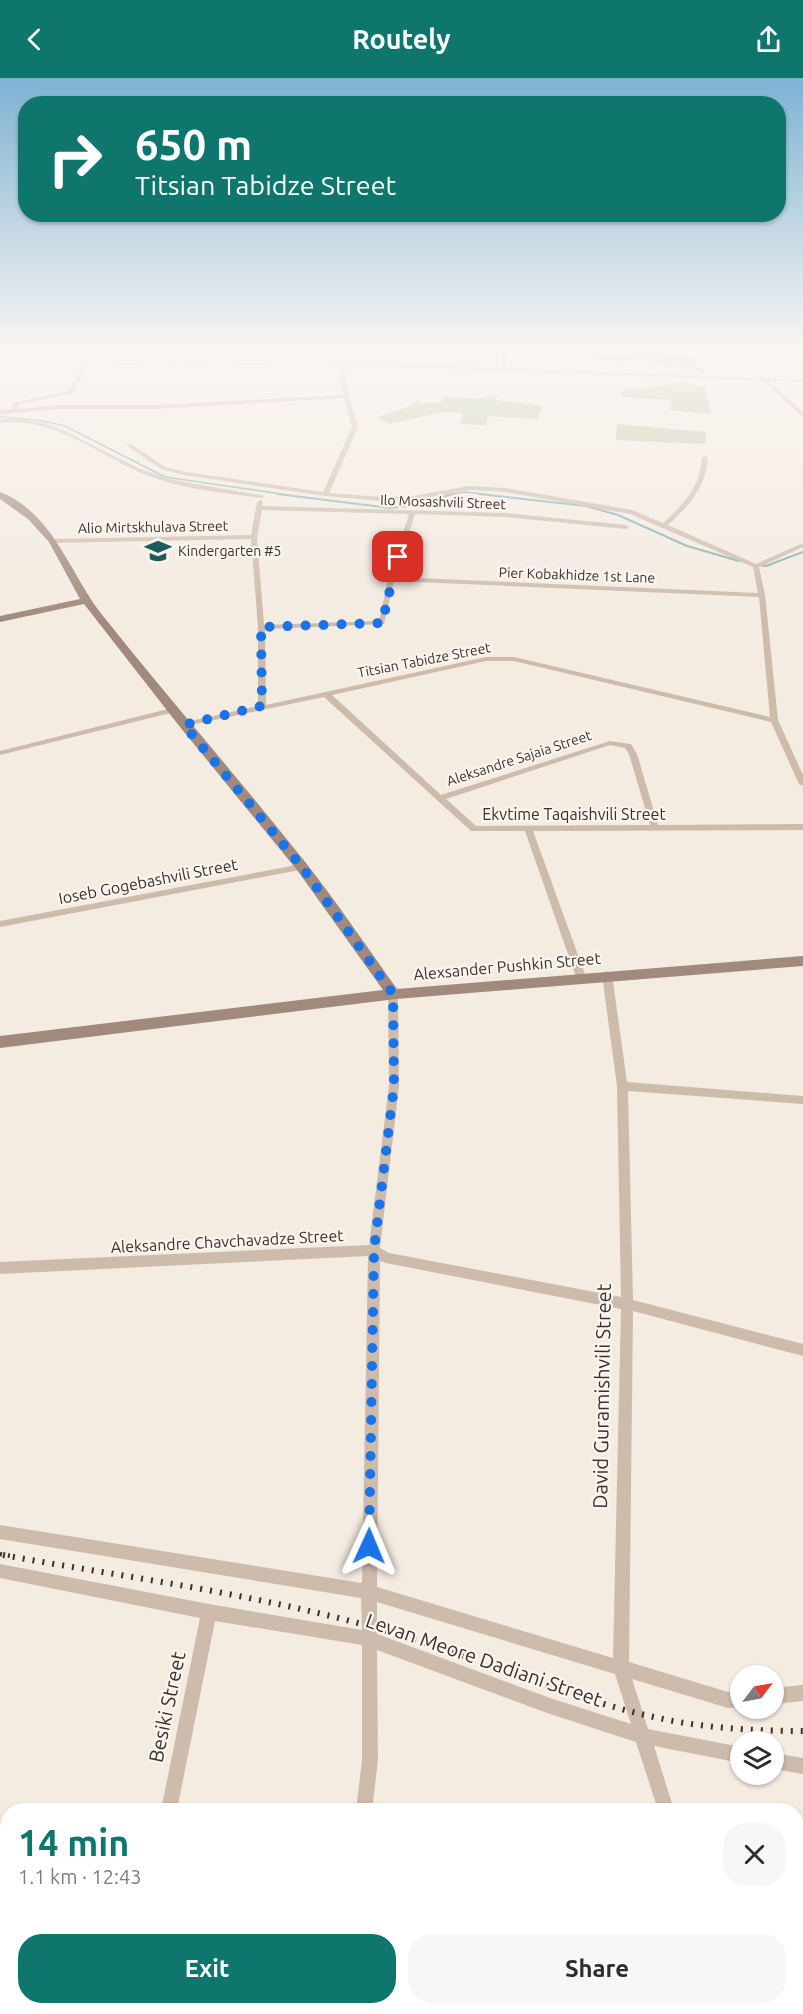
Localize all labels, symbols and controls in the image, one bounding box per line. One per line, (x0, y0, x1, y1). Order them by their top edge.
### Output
icon: back (18, 23, 51, 56)
icon: share (752, 23, 785, 56)
text: Routely (352, 24, 451, 54)
icon: right (36, 120, 114, 198)
text: 650 m (135, 121, 252, 168)
text: Titsian Tabidze Street (135, 170, 396, 200)
street label: Ilo Mosashvili Street (380, 492, 507, 512)
street label: Alio Mirtskhulava Street (78, 518, 229, 536)
pin (372, 531, 423, 582)
school or university icon: Kindergarten #5 (143, 536, 173, 566)
icon: arrive (381, 540, 414, 573)
place label: Kindergarten #5 (178, 543, 281, 559)
street label: Pier Kobakhidze 1st Lane (498, 564, 656, 586)
street label: Titsian Tabidze Street (356, 639, 492, 681)
street label: Aleksandre Sajaia Street (445, 727, 594, 789)
street label: Ekvtime Taqaishvili Street (482, 805, 666, 823)
street label: Ioseb Gogebashvili Street (57, 855, 240, 907)
street label: Alexsander Pushkin Street (413, 949, 602, 983)
street label: Aleksandre Chavchavadze Street (110, 1226, 345, 1256)
street label: David Guramishvili Street (588, 1283, 615, 1509)
position arrow (337, 1514, 401, 1578)
street label: Levan Meore Dadiani Street (363, 1608, 606, 1711)
street label: Besiki Street (144, 1649, 189, 1764)
north arrow (730, 1665, 784, 1719)
map controls (730, 1665, 784, 1785)
button: layers (730, 1731, 784, 1785)
text: 14 min (18, 1822, 129, 1863)
button: close (723, 1823, 786, 1886)
text: 1.1 km · 12:43 (18, 1865, 142, 1888)
button: Exit (18, 1934, 396, 2003)
button: Share (408, 1934, 786, 2003)

